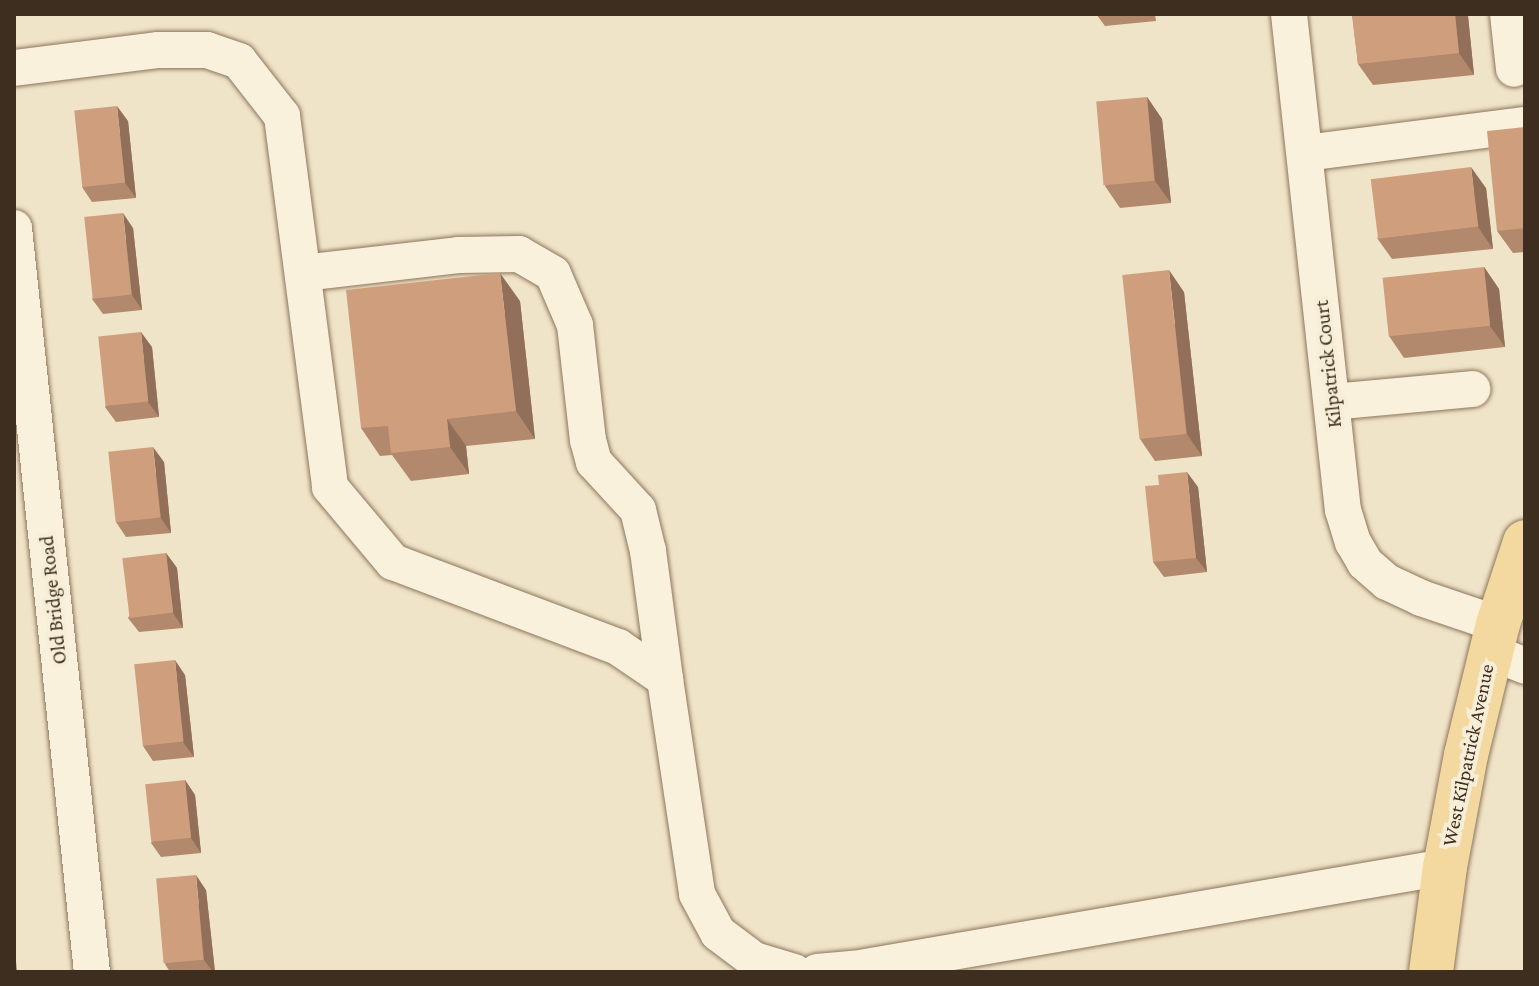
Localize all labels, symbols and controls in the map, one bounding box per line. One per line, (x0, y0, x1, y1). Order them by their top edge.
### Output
street label: Kilpatrick Court (1309, 299, 1347, 429)
street label: Old Bridge Road (34, 534, 72, 666)
street label: West Kilpatrick Avenue (1437, 662, 1499, 848)

